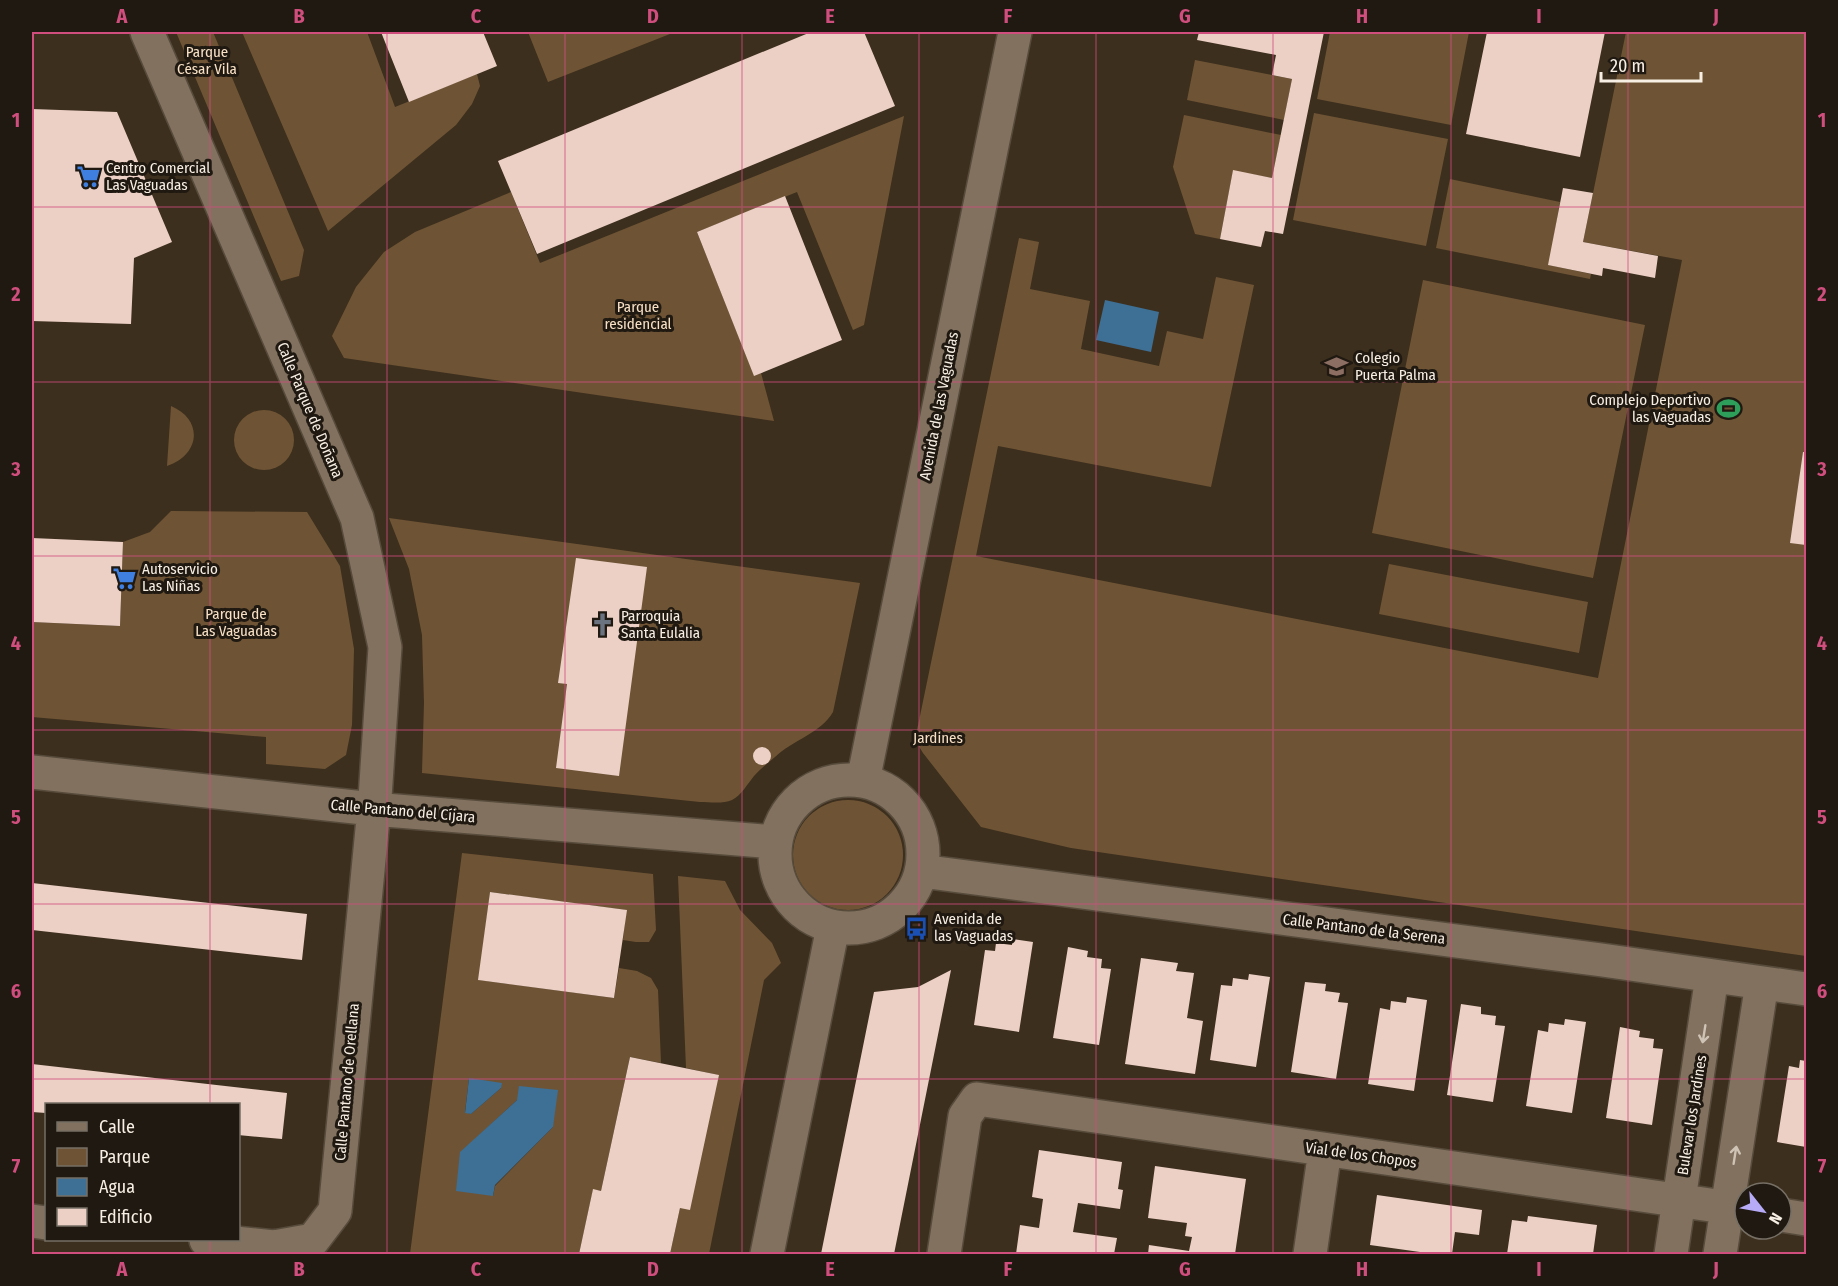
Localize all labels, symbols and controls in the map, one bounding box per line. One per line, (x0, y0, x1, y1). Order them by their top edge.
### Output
text: A (116, 4, 129, 28)
text: B (293, 4, 305, 28)
text: C (471, 4, 482, 28)
text: D (647, 4, 659, 28)
text: E (825, 4, 835, 28)
text: F (1004, 4, 1013, 28)
text: G (1179, 4, 1191, 28)
text: H (1356, 4, 1368, 28)
text: I (1536, 4, 1542, 28)
text: J (1712, 4, 1719, 28)
park label: Parque César Vila (177, 43, 237, 78)
scale bar (1601, 45, 1702, 83)
text: 20 m (1610, 55, 1645, 77)
text: 1 (12, 108, 20, 132)
text: 1 (1818, 108, 1826, 132)
place label: Centro Comercial Las Vaguadas (106, 159, 210, 194)
supermarket icon: Centro Comercial Las Vaguadas (75, 164, 101, 190)
text: 2 (10, 282, 21, 306)
text: 2 (1816, 282, 1827, 306)
park label: Parque residencial (604, 298, 672, 333)
street label: Avenida de las Vaguadas (916, 330, 962, 482)
street label: Calle Parque de Doñana (273, 339, 347, 481)
place label: Colegio Puerta Palma (1355, 349, 1436, 384)
school or university icon: Colegio Puerta Palma (1324, 354, 1350, 380)
place label: Complejo Deportivo las Vaguadas (1589, 391, 1711, 426)
sports icon: Complejo Deportivo las Vaguadas (1716, 396, 1742, 422)
text: 3 (10, 457, 21, 481)
text: 3 (1816, 457, 1827, 481)
place label: Autoservicio Las Niñas (142, 560, 218, 595)
supermarket icon: Autoservicio Las Niñas (111, 565, 137, 591)
park label: Parque de Las Vaguadas (195, 605, 277, 640)
place label: Parroquia Santa Eulalia (621, 607, 700, 642)
church icon: Parroquia Santa Eulalia (590, 612, 616, 638)
text: 4 (11, 631, 21, 655)
text: 4 (1817, 631, 1827, 655)
park label: Jardines (913, 729, 963, 747)
street label: Calle Pantano del Cíjara (330, 796, 476, 826)
text: 5 (11, 805, 21, 829)
text: 5 (1817, 805, 1827, 829)
place label: Avenida de las Vaguadas (934, 910, 1013, 945)
street label: Calle Pantano de la Serena (1282, 910, 1446, 948)
bus stop icon: Avenida de las Vaguadas (903, 915, 929, 941)
text: 6 (11, 979, 21, 1003)
text: 6 (1817, 979, 1827, 1003)
street label: Calle Pantano de Orellana (331, 1002, 363, 1162)
one-way arrow (1698, 1023, 1709, 1043)
street label: Bulevar los Jardines (1674, 1054, 1710, 1176)
legend (45, 1103, 240, 1241)
text: Calle (99, 1116, 135, 1138)
street label: Vial de los Chopos (1304, 1138, 1418, 1172)
text: Parque (99, 1146, 150, 1168)
one-way arrow (1730, 1146, 1741, 1166)
text: 7 (12, 1154, 21, 1178)
text: 7 (1818, 1154, 1827, 1178)
text: Agua (99, 1176, 135, 1198)
north arrow (1733, 1181, 1793, 1241)
text: Edificio (99, 1206, 152, 1228)
text: N (1765, 1209, 1786, 1227)
text: A (116, 1257, 129, 1281)
text: B (293, 1257, 305, 1281)
text: C (471, 1257, 482, 1281)
text: D (647, 1257, 659, 1281)
text: E (825, 1257, 835, 1281)
text: F (1004, 1257, 1013, 1281)
text: G (1179, 1257, 1191, 1281)
text: H (1356, 1257, 1368, 1281)
text: I (1536, 1257, 1542, 1281)
text: J (1712, 1257, 1719, 1281)

